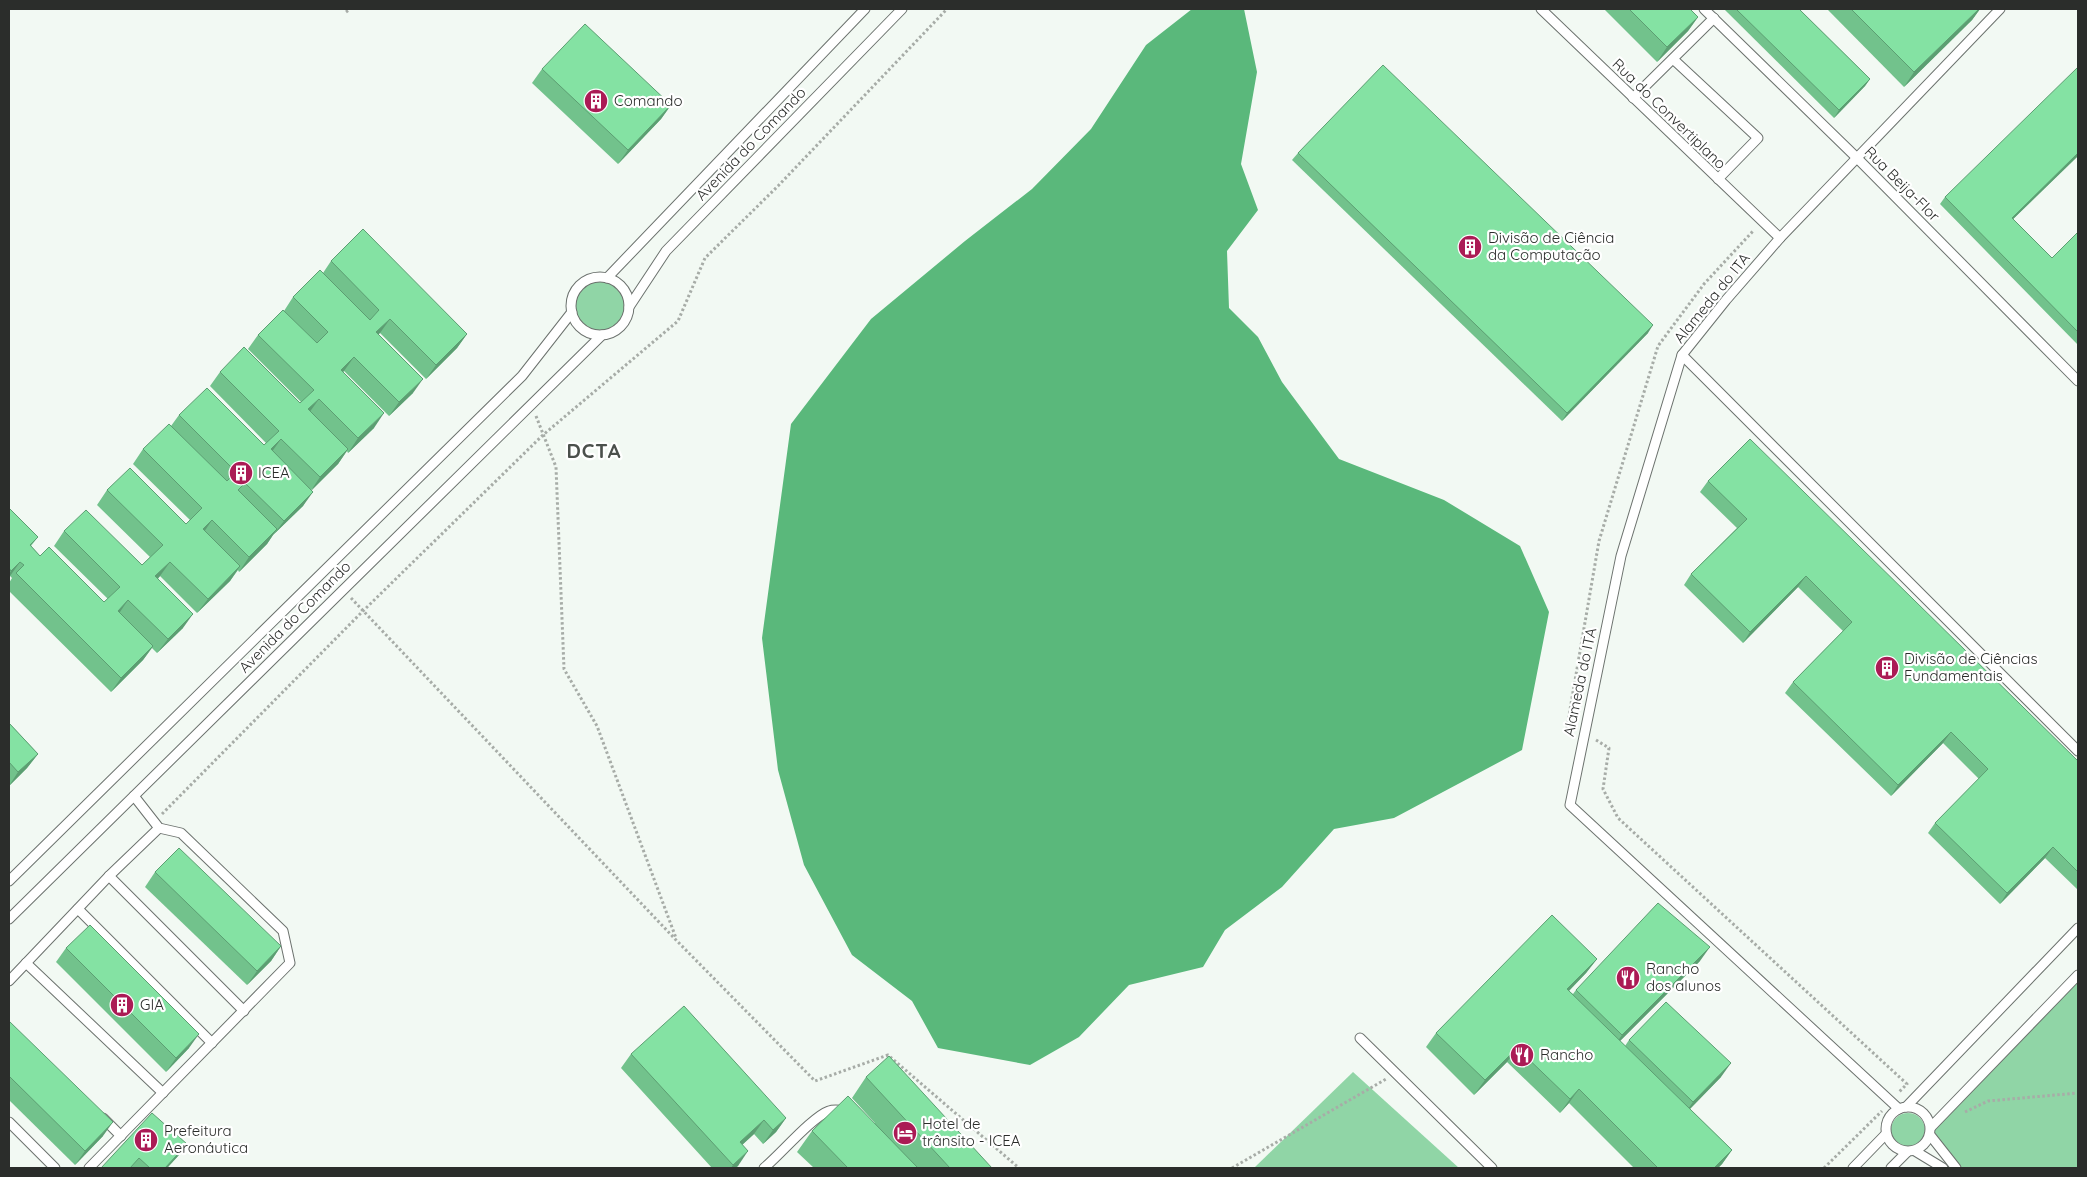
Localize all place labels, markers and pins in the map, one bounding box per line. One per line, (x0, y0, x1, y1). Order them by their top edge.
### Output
building icon: Comando (583, 88, 609, 114)
place label: Comando (614, 91, 682, 110)
place label: Divisão de Ciência da Computação (1488, 228, 1614, 264)
building icon: Divisão de Ciência da Computação (1457, 234, 1483, 260)
building icon: ICEA (228, 460, 254, 486)
place label: ICEA (258, 463, 290, 482)
place label: Divisão de Ciências Fundamentais (1904, 649, 2037, 685)
building icon: Divisão de Ciências Fundamentais (1874, 655, 1900, 681)
place label: Rancho dos alunos (1646, 959, 1721, 995)
restaurant icon: Rancho dos alunos (1615, 965, 1641, 991)
building icon: GIA (109, 992, 135, 1018)
place label: GIA (140, 995, 164, 1014)
restaurant icon: Rancho (1509, 1042, 1535, 1068)
place label: Rancho (1540, 1045, 1593, 1064)
place label: Hotel de trânsito - ICEA (922, 1114, 1021, 1150)
hotel icon: Hotel de trânsito - ICEA (892, 1120, 918, 1146)
place label: Prefeitura Aeronáutica (164, 1121, 248, 1157)
building icon: Prefeitura Aeronáutica (133, 1127, 159, 1153)

